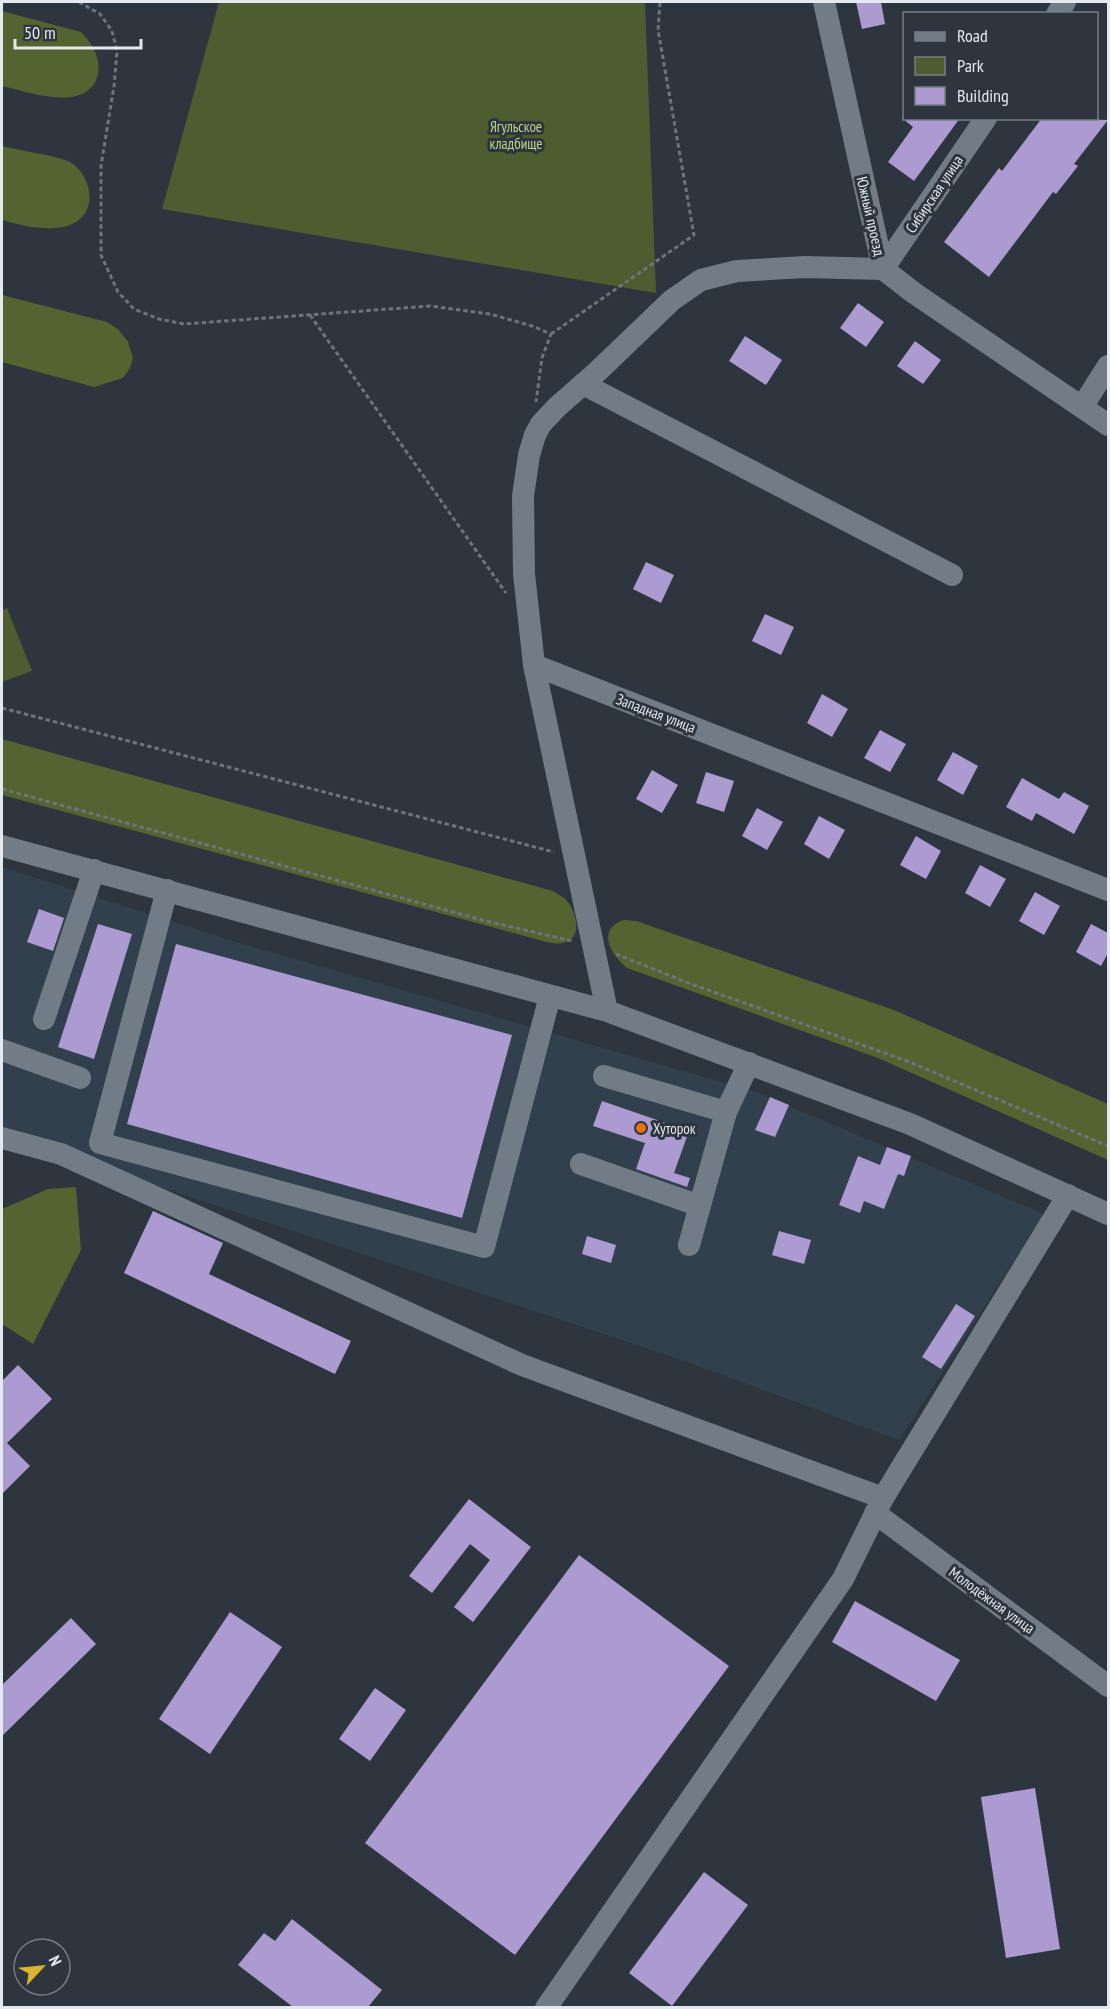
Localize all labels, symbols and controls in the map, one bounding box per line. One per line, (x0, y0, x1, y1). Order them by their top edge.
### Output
scale bar (15, 12, 141, 50)
legend (903, 12, 1098, 120)
text: 50 m (24, 21, 56, 44)
text: Road (957, 24, 988, 47)
text: Park (957, 54, 984, 77)
text: Building (957, 84, 1009, 107)
park label: Ягульское кладбище (489, 117, 543, 153)
street label: Сибирская улица (901, 151, 967, 237)
street label: Южный проезд (853, 175, 889, 258)
street label: Западная улица (614, 689, 698, 737)
place label: Хуторок (653, 1119, 696, 1138)
marker: Хуторок (634, 1121, 648, 1135)
street label: Молодёжная улица (945, 1562, 1039, 1638)
north arrow (12, 1937, 72, 1997)
text: N (45, 1952, 66, 1969)

